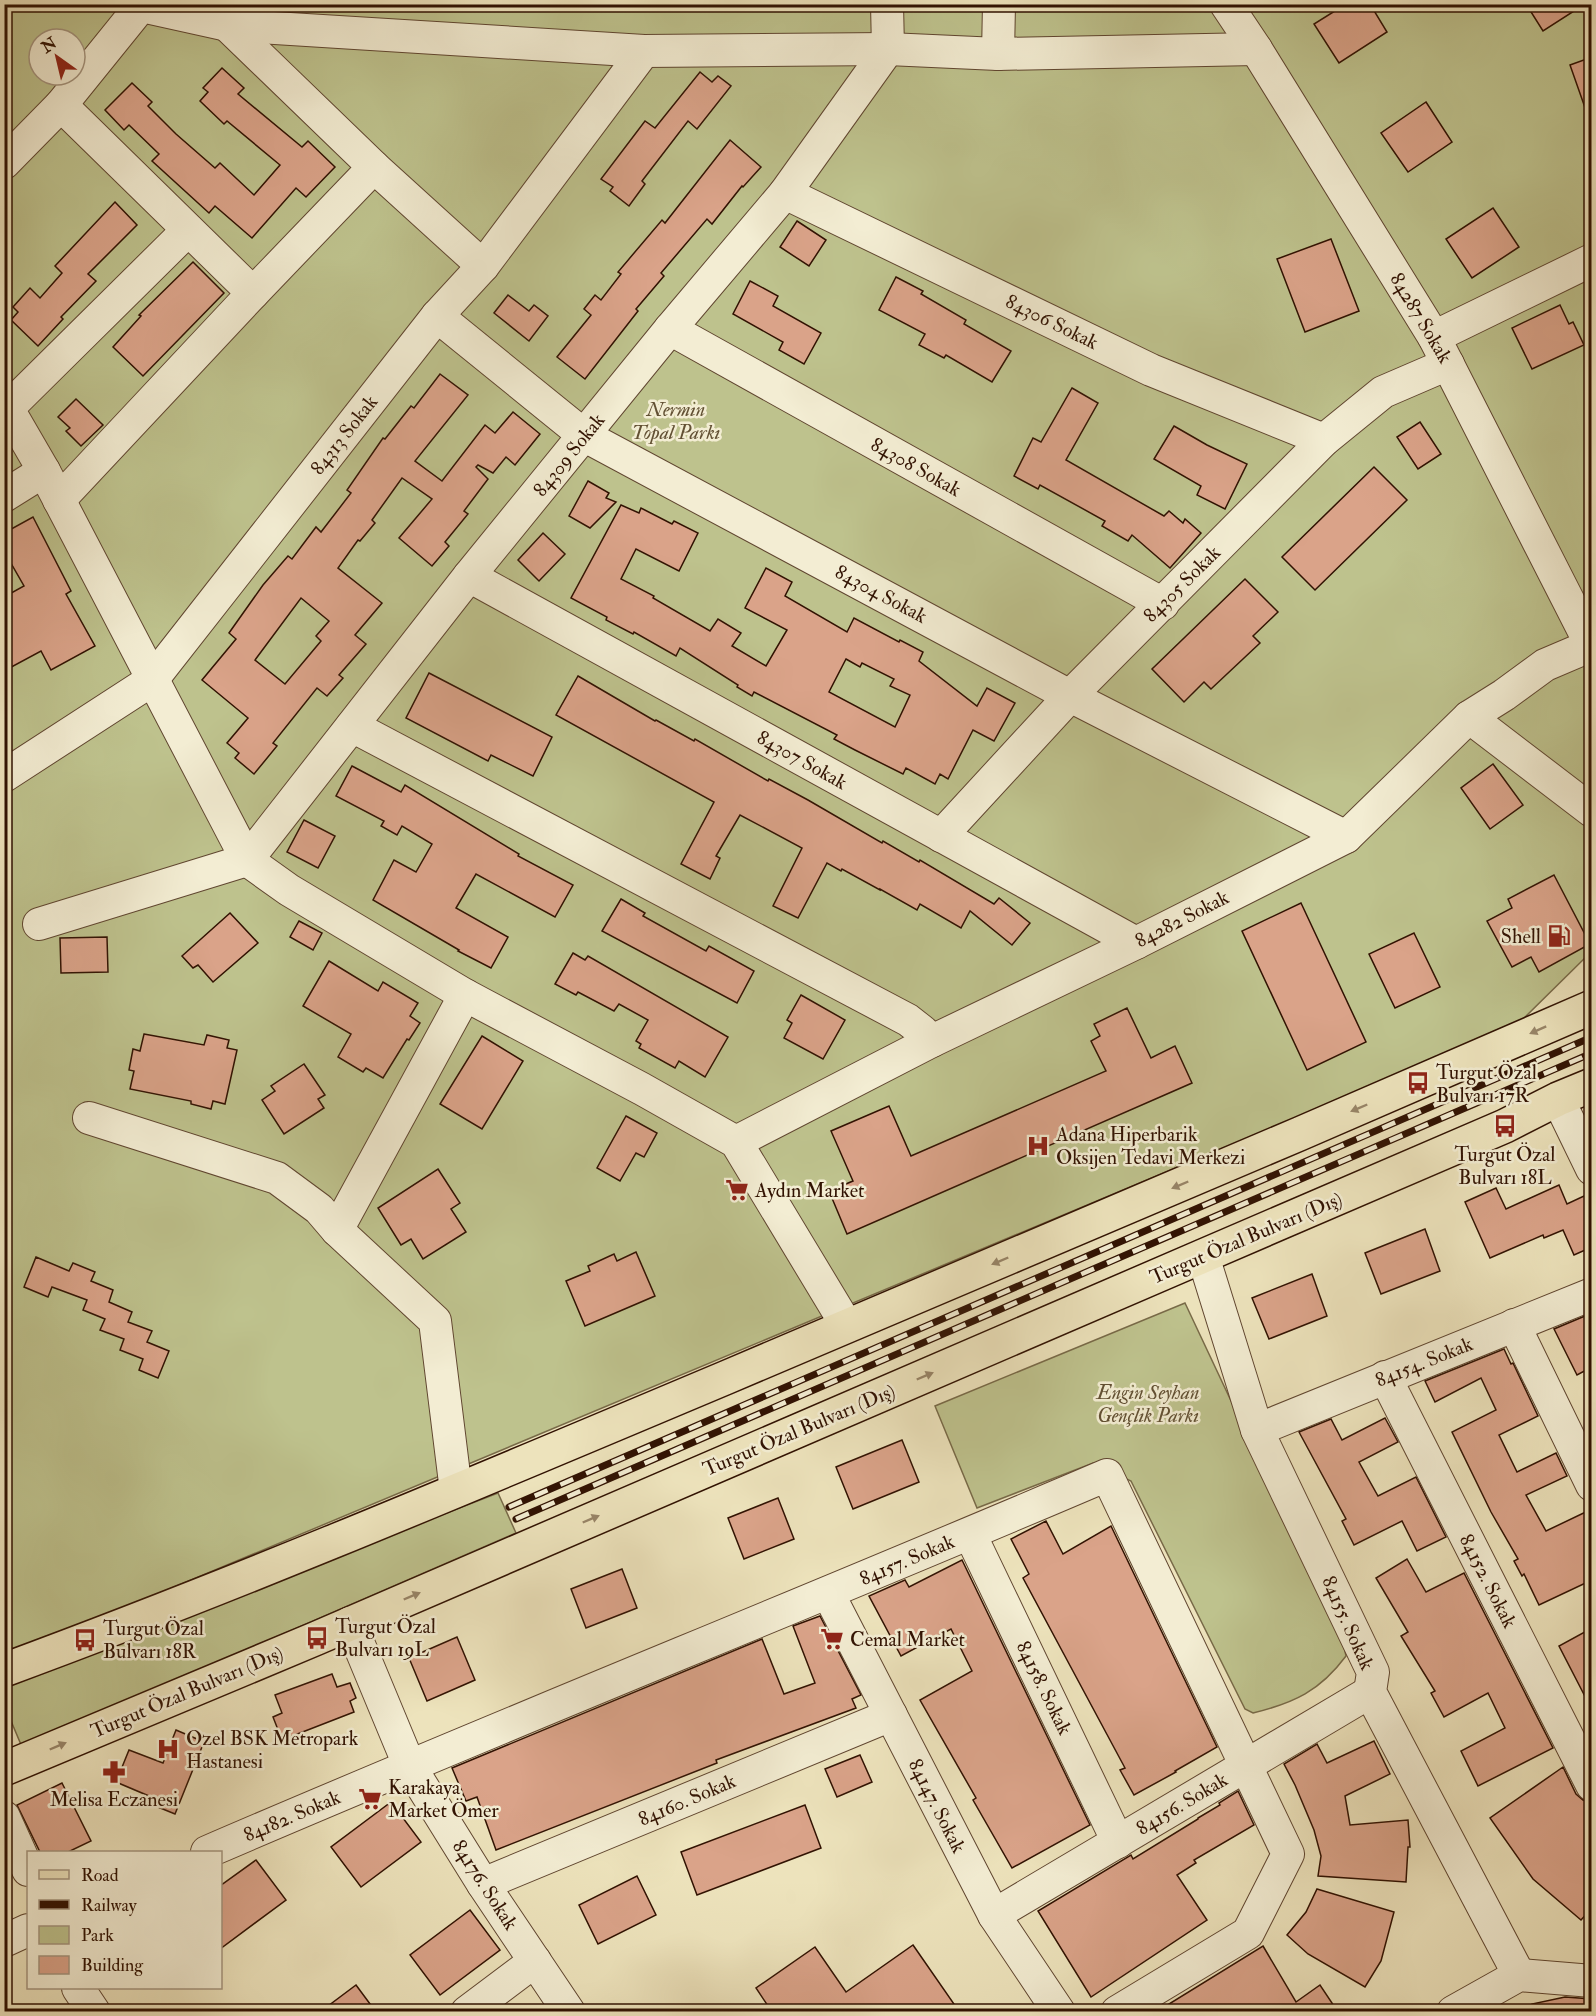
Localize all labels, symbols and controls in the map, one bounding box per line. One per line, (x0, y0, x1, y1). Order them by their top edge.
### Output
north arrow (27, 27, 87, 87)
text: N (37, 33, 61, 58)
street label: 84287 Sokak (1384, 268, 1458, 368)
street label: 84306 Sokak (1001, 289, 1103, 355)
street label: 84313 Sokak (305, 390, 383, 480)
park label: Nermin Topal Parkı (632, 397, 720, 445)
street label: 84309 Sokak (528, 408, 611, 502)
street label: 84308 Sokak (866, 432, 966, 502)
street label: 84305 Sokak (1138, 540, 1226, 628)
street label: 84304 Sokak (831, 559, 932, 629)
street label: 84307 Sokak (752, 725, 852, 795)
street label: 84282 Sokak (1131, 885, 1233, 953)
fuel station icon: Shell (1546, 923, 1572, 949)
place label: Shell (1501, 924, 1541, 949)
one-way arrow (1529, 1026, 1547, 1035)
place label: Turgut Özal Bulvarı 17R (1436, 1060, 1537, 1108)
bus stop icon: Turgut Özal Bulvarı 17R (1405, 1070, 1431, 1096)
one-way arrow (1350, 1104, 1368, 1113)
bus stop icon: Turgut Özal Bulvarı 18L (1492, 1113, 1518, 1139)
place label: Adana Hiperbarik Oksijen Tedavi Merkezi (1055, 1122, 1245, 1170)
hospital icon: Adana Hiperbarik Oksijen Tedavi Merkezi (1025, 1133, 1051, 1159)
place label: Turgut Özal Bulvarı 18L (1455, 1142, 1555, 1190)
supermarket icon: Aydın Market (724, 1177, 750, 1203)
place label: Aydın Market (754, 1178, 865, 1203)
one-way arrow (1171, 1180, 1188, 1189)
street label: Turgut Özal Bulvarı (Dış) (1146, 1186, 1346, 1290)
one-way arrow (991, 1256, 1009, 1266)
street label: 84154. Sokak (1372, 1331, 1477, 1393)
one-way arrow (916, 1371, 934, 1381)
street label: Turgut Özal Bulvarı (Dış) (699, 1378, 899, 1482)
park label: Engin Seyhan Gençlik Parkı (1095, 1380, 1200, 1428)
one-way arrow (582, 1514, 600, 1524)
street label: 84157. Sokak (856, 1529, 959, 1591)
street label: 84152. Sokak (1454, 1530, 1522, 1633)
street label: 84155. Sokak (1316, 1572, 1380, 1674)
one-way arrow (403, 1591, 421, 1601)
place label: Turgut Özal Bulvarı 19L (335, 1614, 436, 1662)
place label: Turgut Özal Bulvarı 18R (103, 1616, 204, 1664)
bus stop icon: Turgut Özal Bulvarı 19L (304, 1625, 330, 1651)
supermarket icon: Cemal Market (819, 1626, 845, 1652)
bus stop icon: Turgut Özal Bulvarı 18R (72, 1627, 98, 1653)
place label: Cemal Market (850, 1627, 966, 1652)
street label: 84158. Sokak (1011, 1637, 1078, 1739)
street label: Turgut Özal Bulvarı (Dış) (87, 1640, 287, 1744)
place label: Ozel BSK Metropark Hastanesi (186, 1726, 359, 1774)
hospital icon: Ozel BSK Metropark Hastanesi (155, 1736, 181, 1762)
one-way arrow (50, 1741, 68, 1751)
street label: 84147. Sokak (903, 1755, 972, 1858)
pharmacy icon: Melisa Eczanesi (101, 1759, 127, 1785)
street label: 84156. Sokak (1132, 1767, 1233, 1841)
street label: 84160. Sokak (634, 1768, 740, 1832)
place label: Karakaya Market Ömer (388, 1775, 499, 1823)
street label: 84182. Sokak (240, 1784, 345, 1848)
supermarket icon: Karakaya Market Ömer (357, 1786, 383, 1812)
place label: Melisa Eczanesi (50, 1787, 178, 1812)
street label: 84176. Sokak (447, 1835, 524, 1935)
legend (27, 1851, 222, 1989)
text: Road (81, 1864, 119, 1887)
text: Railway (81, 1894, 138, 1917)
text: Park (81, 1924, 114, 1947)
text: Building (81, 1954, 144, 1977)

